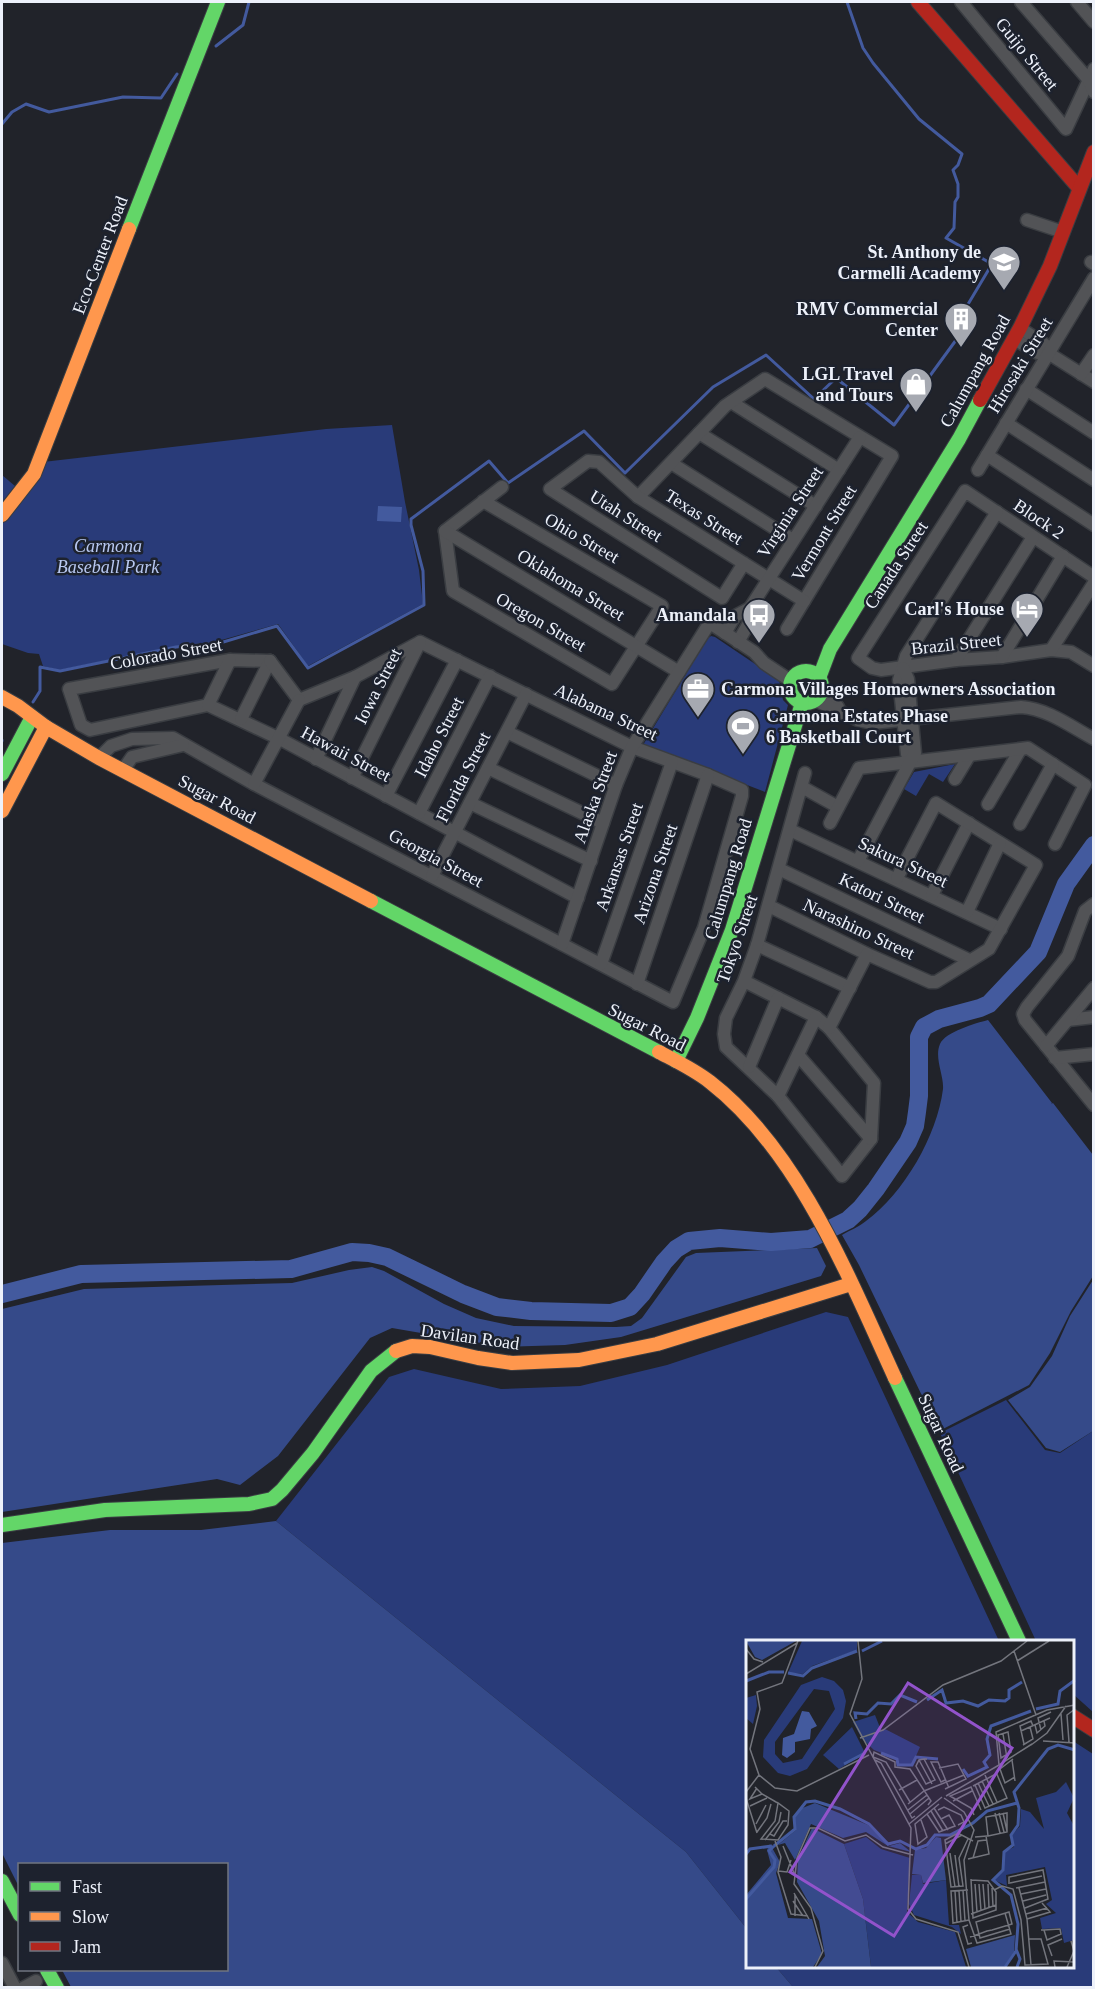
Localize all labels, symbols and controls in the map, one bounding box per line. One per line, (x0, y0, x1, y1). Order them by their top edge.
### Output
street label: Guijo Street (992, 14, 1062, 94)
street label: Eco-Center Road (68, 193, 132, 317)
place label: St. Anthony de Carmelli Academy (838, 242, 981, 283)
school or university icon: St. Anthony de Carmelli Academy (986, 244, 1022, 291)
place label: RMV Commercial Center (796, 299, 938, 340)
building icon: RMV Commercial Center (943, 301, 979, 348)
street label: Calumpang Road (936, 311, 1014, 431)
street label: Hirosaki Street (983, 313, 1057, 417)
place label: LGL Travel and Tours (802, 364, 893, 405)
shop icon: LGL Travel and Tours (898, 366, 934, 413)
street label: Virginia Street (753, 462, 827, 562)
street label: Vermont Street (787, 481, 861, 585)
street label: Texas Street (661, 485, 747, 549)
street label: Utah Street (586, 486, 666, 546)
street label: Block 2 (1010, 495, 1068, 543)
street label: Ohio Street (541, 509, 623, 567)
street label: Canada Street (860, 517, 932, 613)
park label: Carmona Baseball Park (57, 536, 160, 577)
street label: Oklahoma Street (514, 545, 628, 625)
street label: Oregon Street (492, 588, 590, 656)
hotel icon: Carl's House (1009, 591, 1045, 638)
bus stop icon: Amandala (741, 597, 777, 644)
place label: Carl's House (904, 599, 1004, 619)
place label: Amandala (656, 605, 736, 625)
street label: Brazil Street (910, 629, 1002, 659)
street label: Colorado Street (108, 634, 224, 674)
street label: Iowa Street (350, 645, 406, 727)
office icon: Carmona Villages Homeowners Association (680, 671, 716, 718)
street label: Alabama Street (551, 679, 661, 745)
place label: Carmona Villages Homeowners Association (721, 679, 1056, 699)
street label: Idaho Street (410, 693, 468, 781)
place label: Carmona Estates Phase 6 Basketball Court (766, 706, 948, 747)
sports icon: Carmona Estates Phase 6 Basketball Court (725, 708, 761, 755)
street label: Hawaii Street (298, 722, 394, 786)
street label: Florida Street (432, 729, 494, 825)
street label: Alaska Street (569, 748, 621, 846)
street label: Sugar Road (175, 770, 259, 828)
street label: Arkansas Street (591, 800, 647, 914)
street label: Calumpang Road (700, 816, 756, 942)
street label: Arizona Street (629, 821, 681, 927)
street label: Georgia Street (385, 825, 487, 891)
street label: Sakura Street (855, 833, 951, 891)
street label: Katori Street (836, 869, 928, 927)
street label: Tokyo Street (713, 892, 761, 986)
street label: Narashino Street (800, 894, 918, 964)
street label: Sugar Road (605, 999, 689, 1055)
street label: Davilan Road (419, 1320, 521, 1354)
street label: Sugar Road (914, 1390, 968, 1476)
inset map (746, 1640, 1074, 1968)
legend (18, 1863, 228, 1971)
text: Fast (72, 1877, 102, 1897)
text: Slow (72, 1907, 109, 1927)
text: Jam (72, 1937, 101, 1957)

